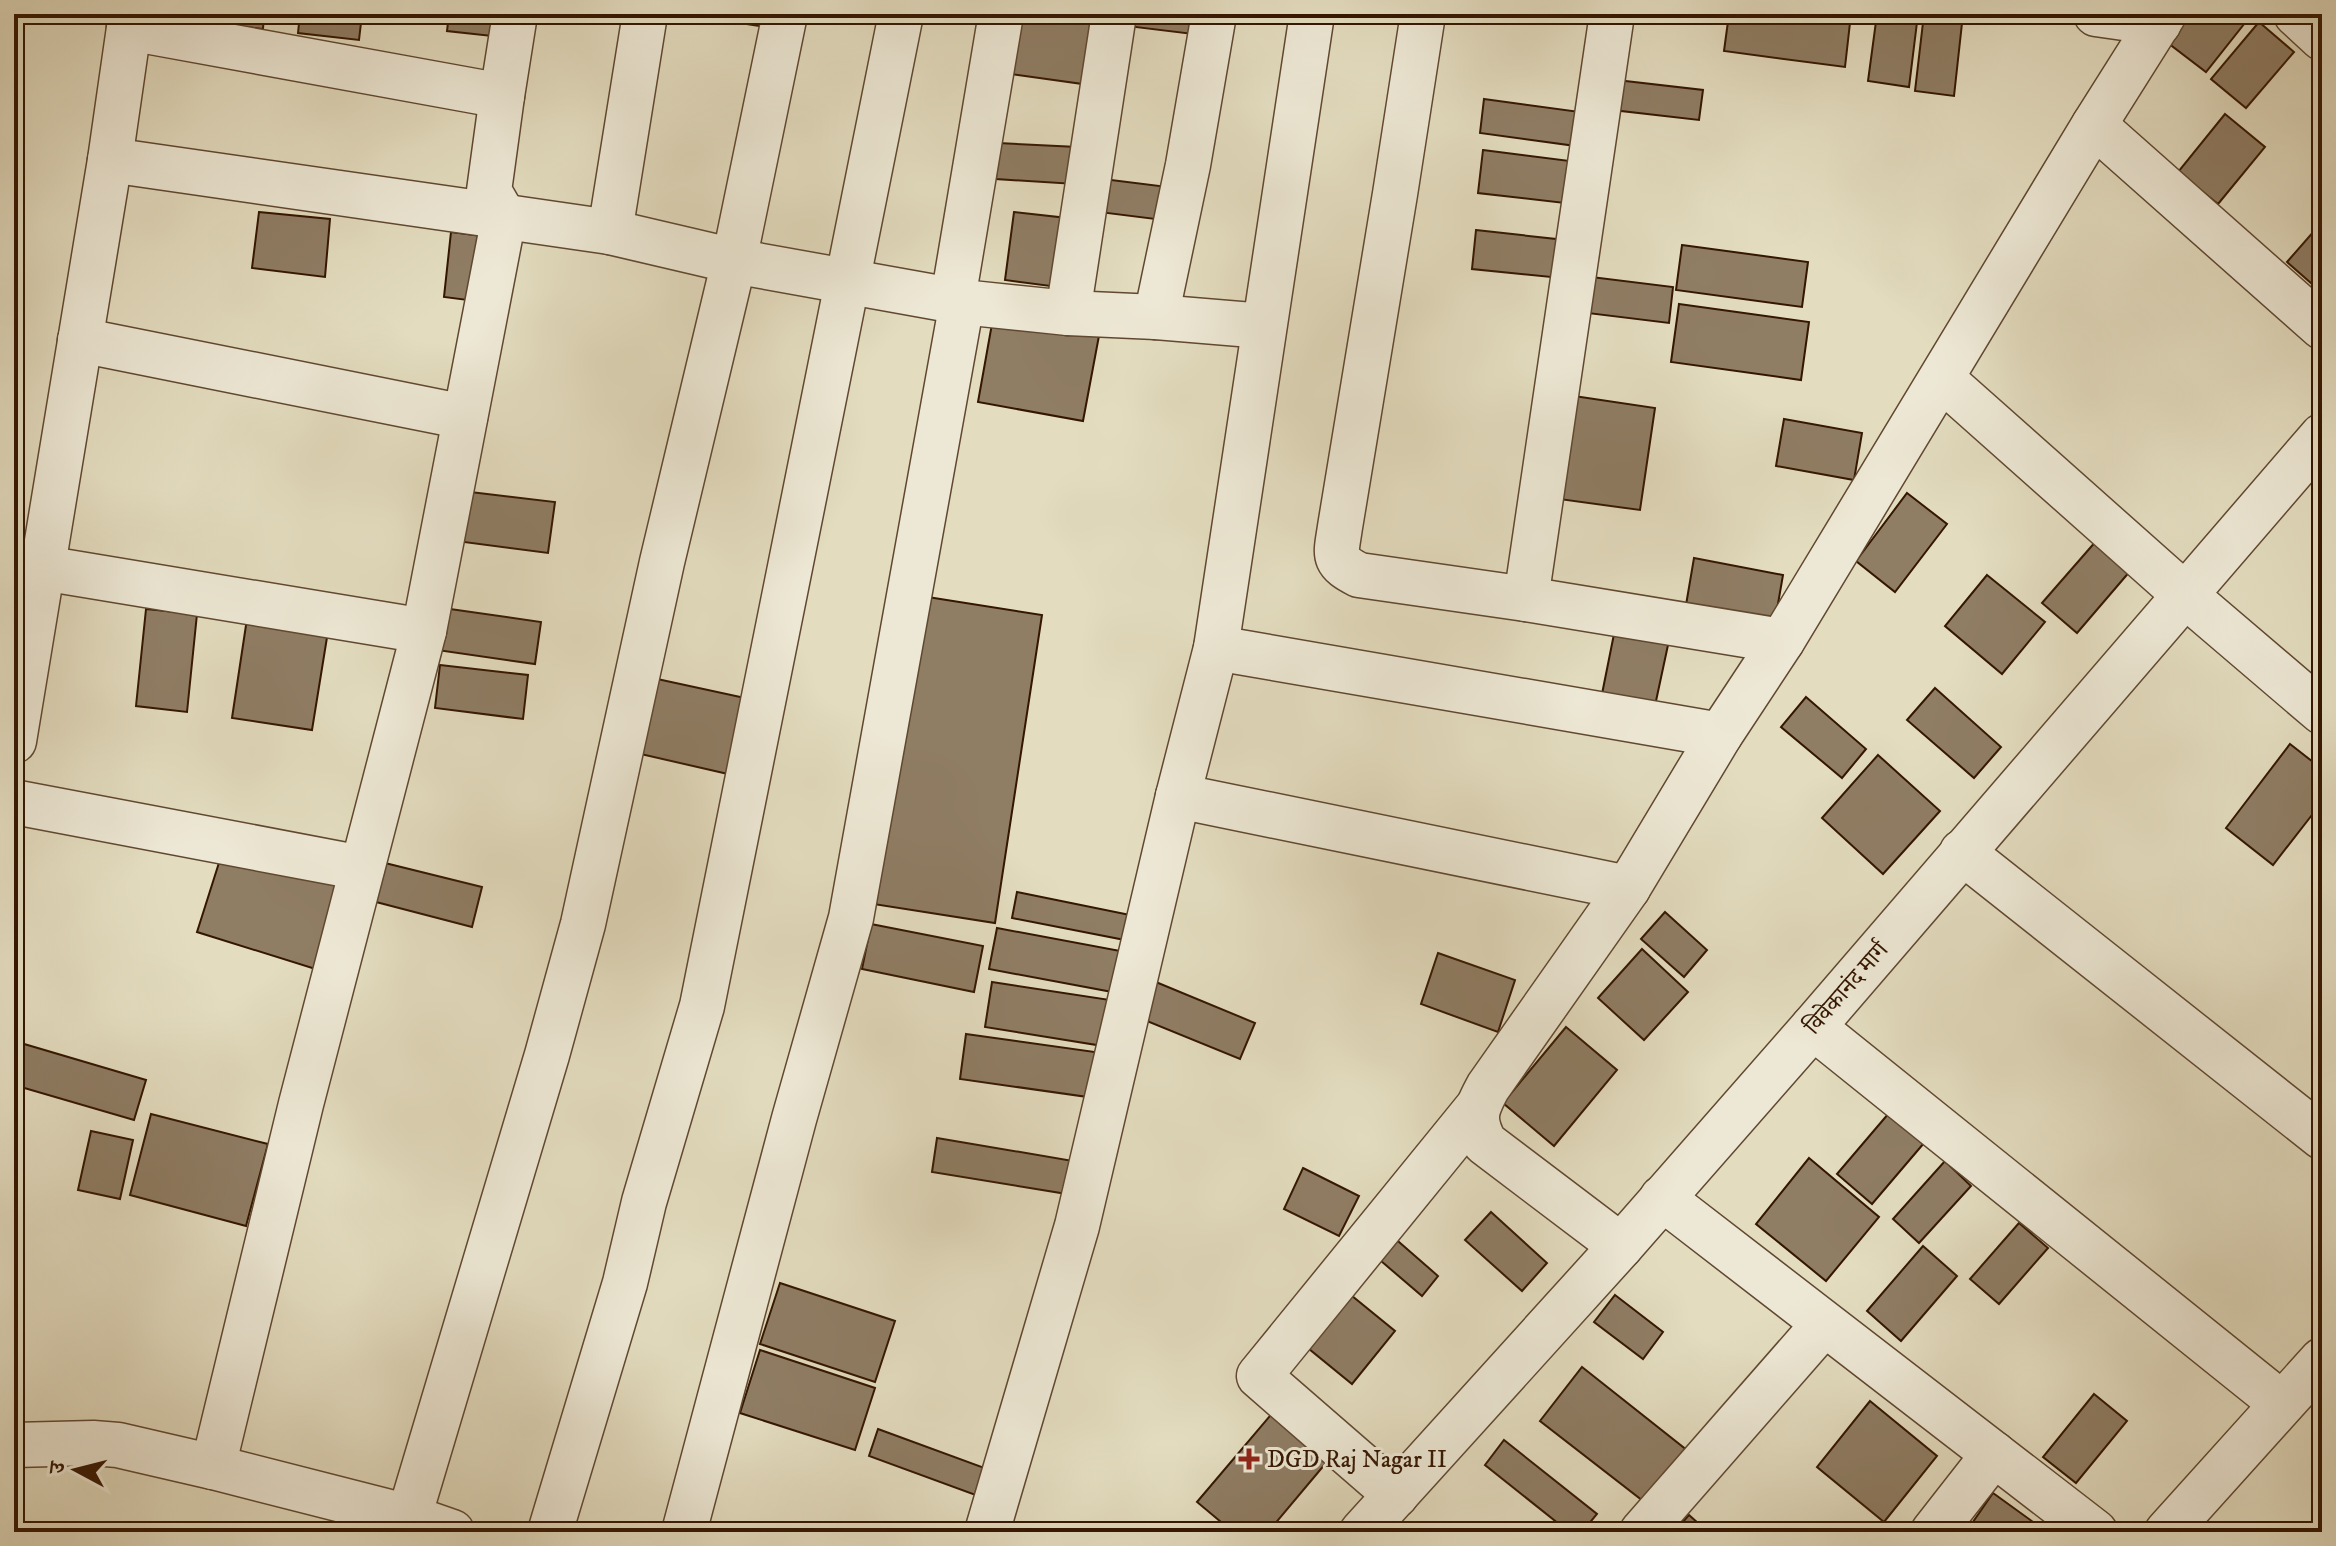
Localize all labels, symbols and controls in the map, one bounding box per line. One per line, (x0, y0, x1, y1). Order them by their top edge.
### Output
street label: विवेकानंद मार्ग (1798, 935, 1896, 1042)
north arrow (36, 1430, 116, 1510)
place label: DGD Raj Nagar II (1267, 1445, 1447, 1475)
marker: DGD Raj Nagar II (1238, 1448, 1260, 1470)
text: उ (43, 1459, 72, 1477)

